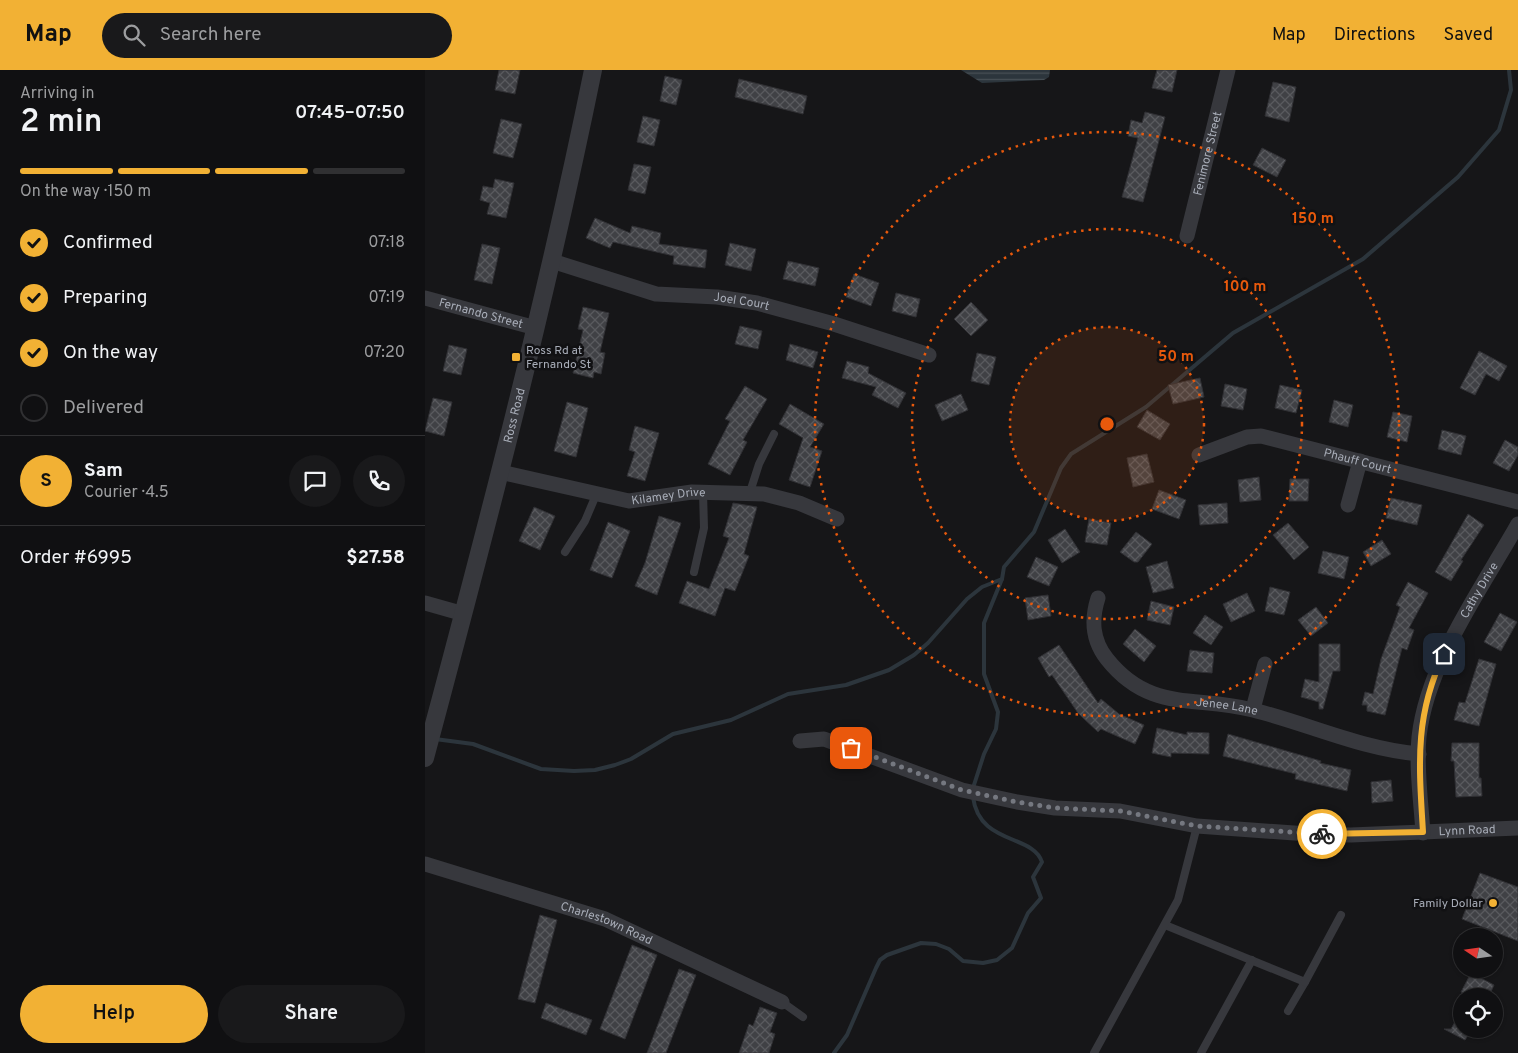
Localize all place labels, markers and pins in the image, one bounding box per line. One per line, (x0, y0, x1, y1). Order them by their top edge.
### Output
place label: Ross Rd at Fernando St (526, 343, 591, 373)
marker: Ross Rd at Fernando St (510, 351, 522, 363)
centre of rings (1098, 415, 1116, 433)
pin (1423, 633, 1465, 675)
pin (830, 727, 872, 769)
place label: Family Dollar (1413, 896, 1483, 912)
marker: Family Dollar (1487, 897, 1499, 909)

